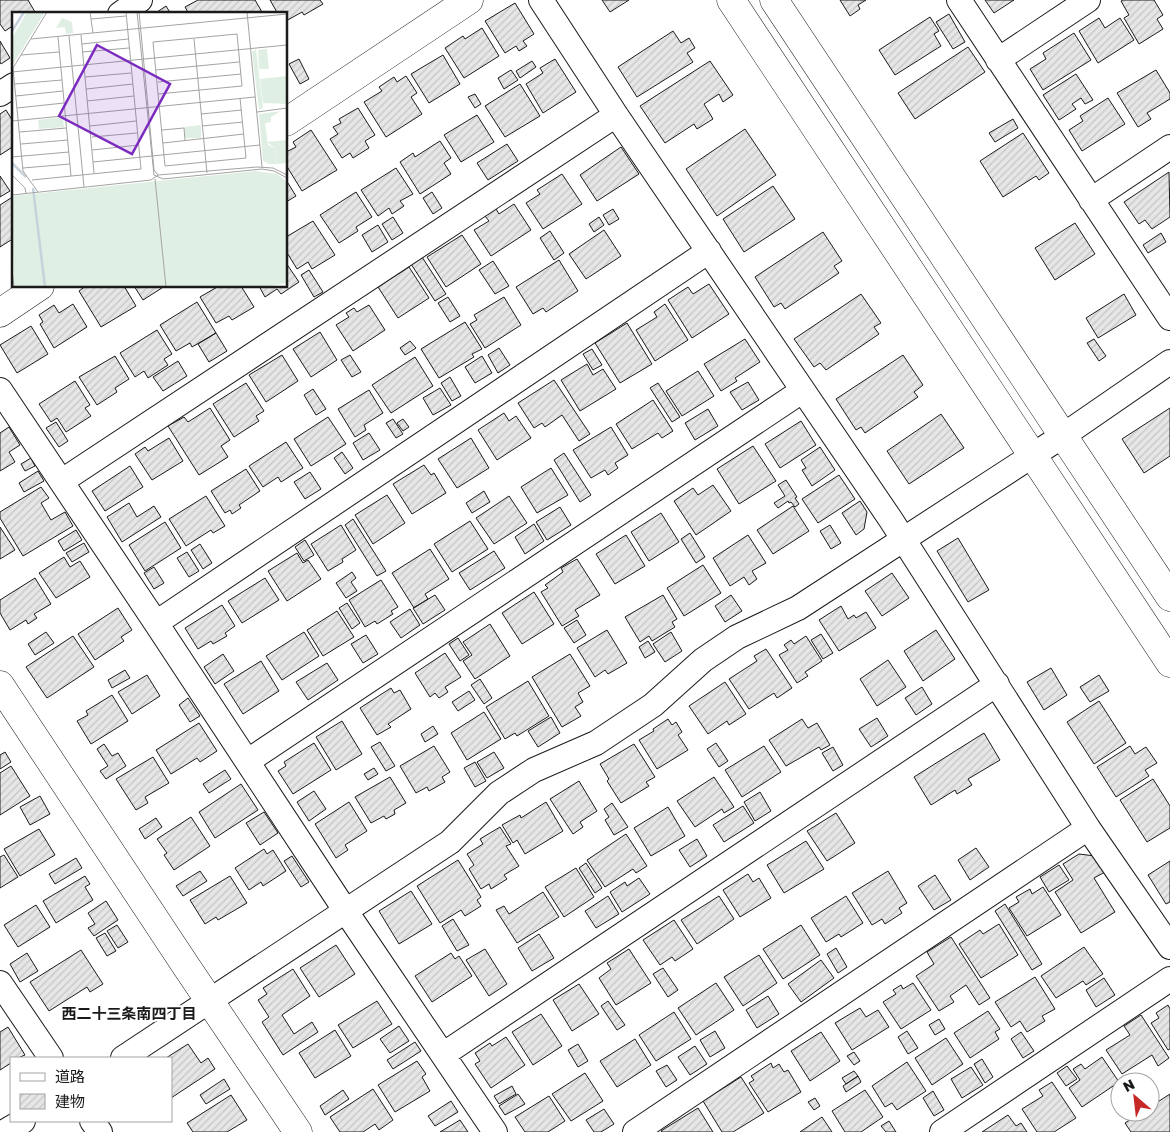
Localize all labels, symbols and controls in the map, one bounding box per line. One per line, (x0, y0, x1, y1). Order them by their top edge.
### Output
inset map (12, 12, 288, 288)
district label: 西二十三条南四丁目 (61, 1004, 197, 1022)
legend (10, 1057, 172, 1122)
text: 道路 (55, 1067, 85, 1085)
north arrow (1110, 1072, 1160, 1122)
text: N (1120, 1075, 1137, 1095)
text: 建物 (55, 1092, 85, 1110)

